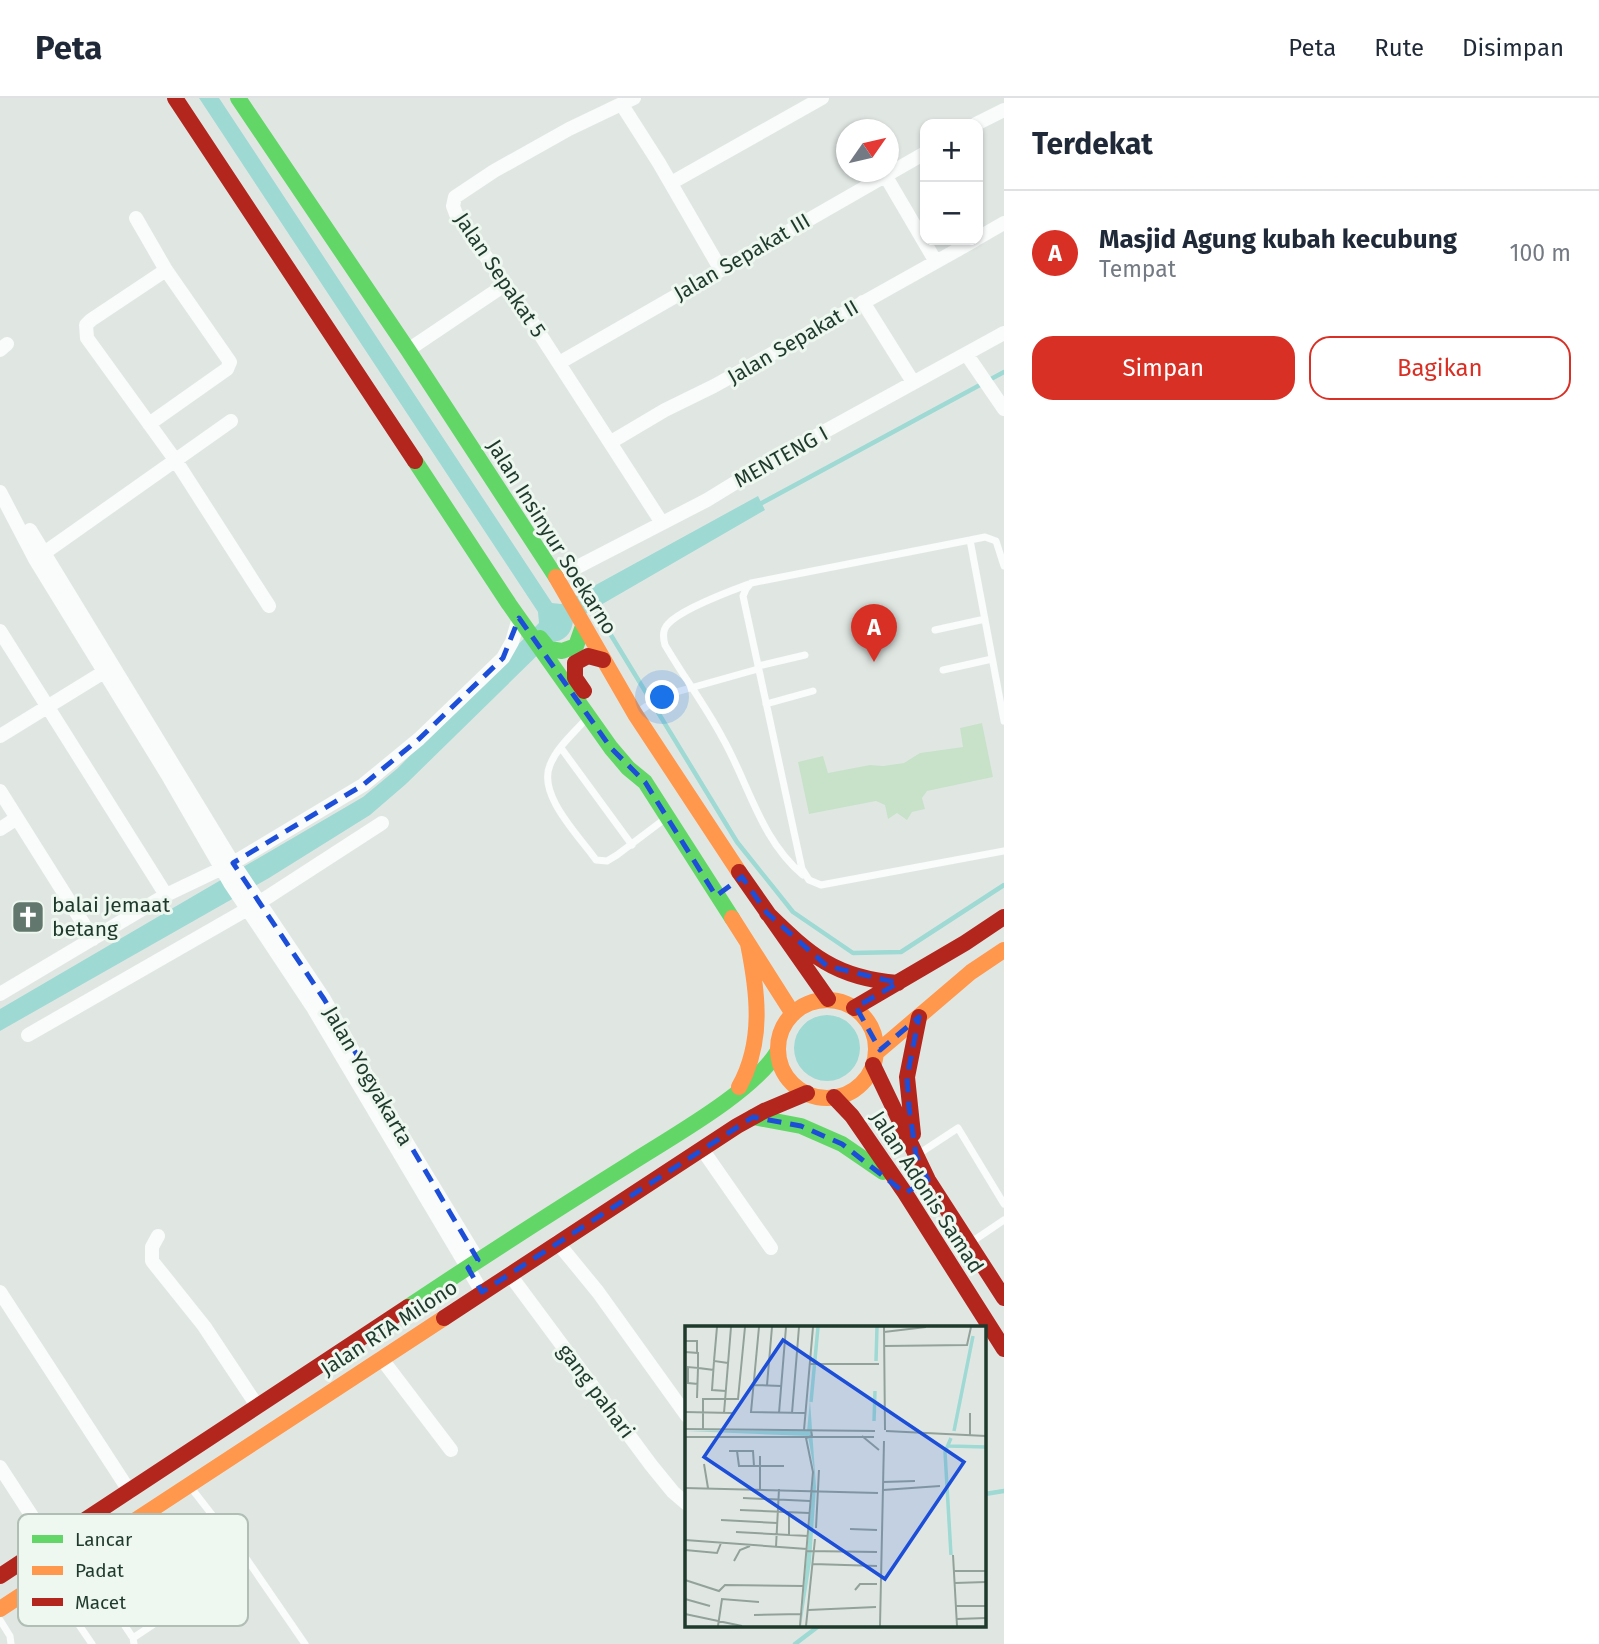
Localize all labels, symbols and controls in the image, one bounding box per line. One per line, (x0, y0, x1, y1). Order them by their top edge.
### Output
text: Peta (35, 28, 102, 68)
text: Peta (1288, 34, 1336, 62)
text: Rute (1374, 34, 1424, 62)
text: Disimpan (1462, 34, 1564, 62)
north arrow (836, 119, 899, 182)
map controls (920, 119, 983, 245)
button: + (920, 119, 983, 182)
text: Terdekat (1032, 126, 1153, 162)
button: − (920, 182, 983, 245)
street label: Jalan Sepakat III (669, 207, 815, 307)
street label: Jalan Sepakat 5 (449, 208, 551, 342)
text: Masjid Agung kubah kecubung (1099, 224, 1457, 255)
text: A (1048, 239, 1062, 267)
text: 100 m (1510, 239, 1571, 267)
text: Tempat (1099, 255, 1176, 283)
street label: Jalan Sepakat II (723, 294, 863, 390)
button: Simpan (1032, 336, 1295, 400)
button: Bagikan (1309, 336, 1571, 400)
street label: MENTENG I (729, 421, 833, 493)
street label: Jalan Insinyur Soekarno (481, 435, 623, 639)
pin: A (851, 604, 897, 662)
your location (645, 680, 679, 714)
place label: balai jemaat betang (52, 892, 171, 942)
church icon: balai jemaat betang (9, 898, 47, 936)
street label: Jalan Yogyakarta (318, 1002, 418, 1150)
street label: Jalan Adonis Samad (865, 1106, 989, 1278)
street label: Jalan RTA Milono (316, 1274, 462, 1382)
inset map (685, 1326, 986, 1626)
street label: gang pahari (552, 1338, 640, 1444)
legend (18, 1514, 248, 1626)
text: Lancar (75, 1528, 133, 1551)
text: Padat (75, 1559, 124, 1582)
text: Macet (75, 1591, 126, 1614)

